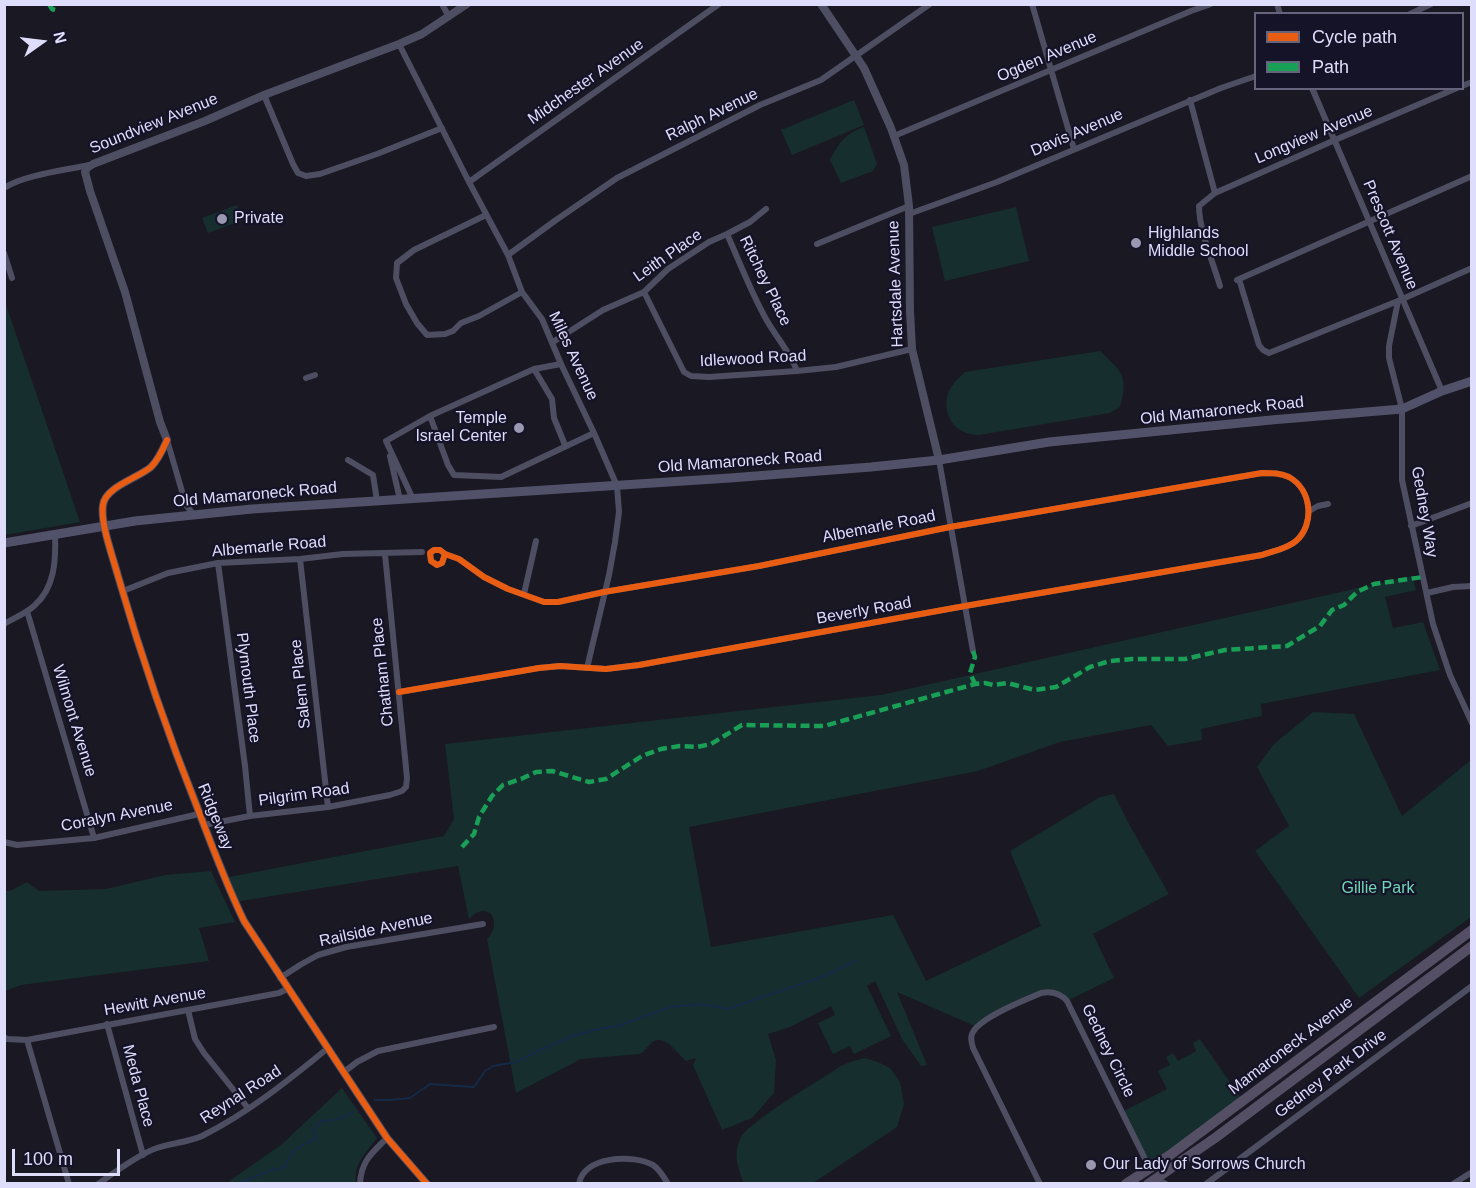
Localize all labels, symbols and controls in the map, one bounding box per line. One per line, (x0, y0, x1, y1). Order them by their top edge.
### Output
north arrow (12, 12, 72, 72)
legend (1254, 12, 1464, 90)
street label: Ogden Avenue (994, 27, 1100, 87)
text: Cycle path (1312, 27, 1397, 47)
text: N (50, 30, 70, 45)
street label: Midchester Avenue (525, 35, 647, 129)
text: Path (1312, 57, 1349, 77)
street label: Ralph Avenue (663, 84, 761, 146)
street label: Soundview Avenue (87, 89, 221, 159)
street label: Longview Avenue (1252, 102, 1376, 168)
street label: Davis Avenue (1028, 105, 1126, 161)
street label: Prescott Avenue (1358, 177, 1422, 293)
place label: Private (234, 209, 284, 229)
marker: Private (215, 212, 229, 226)
street label: Hartsdale Avenue (884, 220, 908, 348)
place label: Highlands Middle School (1148, 224, 1248, 262)
street label: Leith Place (630, 225, 706, 287)
street label: Ritchey Place (735, 233, 795, 329)
marker: Highlands Middle School (1129, 236, 1143, 250)
street label: Miles Avenue (544, 309, 602, 403)
street label: Idlewood Road (699, 347, 807, 371)
street label: Old Mamaroneck Road (1139, 393, 1305, 429)
place label: Temple Israel Center (415, 409, 507, 447)
marker: Temple Israel Center (512, 421, 526, 435)
street label: Old Mamaroneck Road (657, 447, 823, 477)
street label: Gedney Way (1407, 465, 1441, 559)
street label: Old Mamaroneck Road (172, 478, 338, 512)
street label: Albemarle Road (821, 507, 937, 547)
street label: Albemarle Road (211, 532, 327, 562)
street label: Beverly Road (815, 593, 913, 629)
street label: Chatham Place (368, 617, 398, 727)
street label: Plymouth Place (232, 632, 264, 744)
street label: Salem Place (287, 638, 315, 730)
street label: Wilmont Avenue (48, 663, 100, 779)
street label: Pilgrim Road (257, 779, 351, 811)
street label: Ridgeway (193, 781, 237, 853)
street label: Coralyn Avenue (59, 796, 175, 836)
park label: Gillie Park (1342, 879, 1414, 899)
street label: Railside Avenue (318, 909, 434, 951)
street label: Hewitt Avenue (103, 984, 207, 1020)
street label: Mamaroneck Avenue (1225, 993, 1357, 1099)
street label: Gedney Circle (1077, 1001, 1139, 1101)
street label: Gedney Park Drive (1271, 1026, 1391, 1122)
street label: Meda Place (118, 1043, 158, 1129)
street label: Reynal Road (197, 1062, 285, 1128)
scale bar (15, 1137, 123, 1175)
text: 100 m (23, 1149, 73, 1169)
place label: Our Lady of Sorrows Church (1103, 1155, 1306, 1175)
marker: Our Lady of Sorrows Church (1084, 1158, 1098, 1172)

